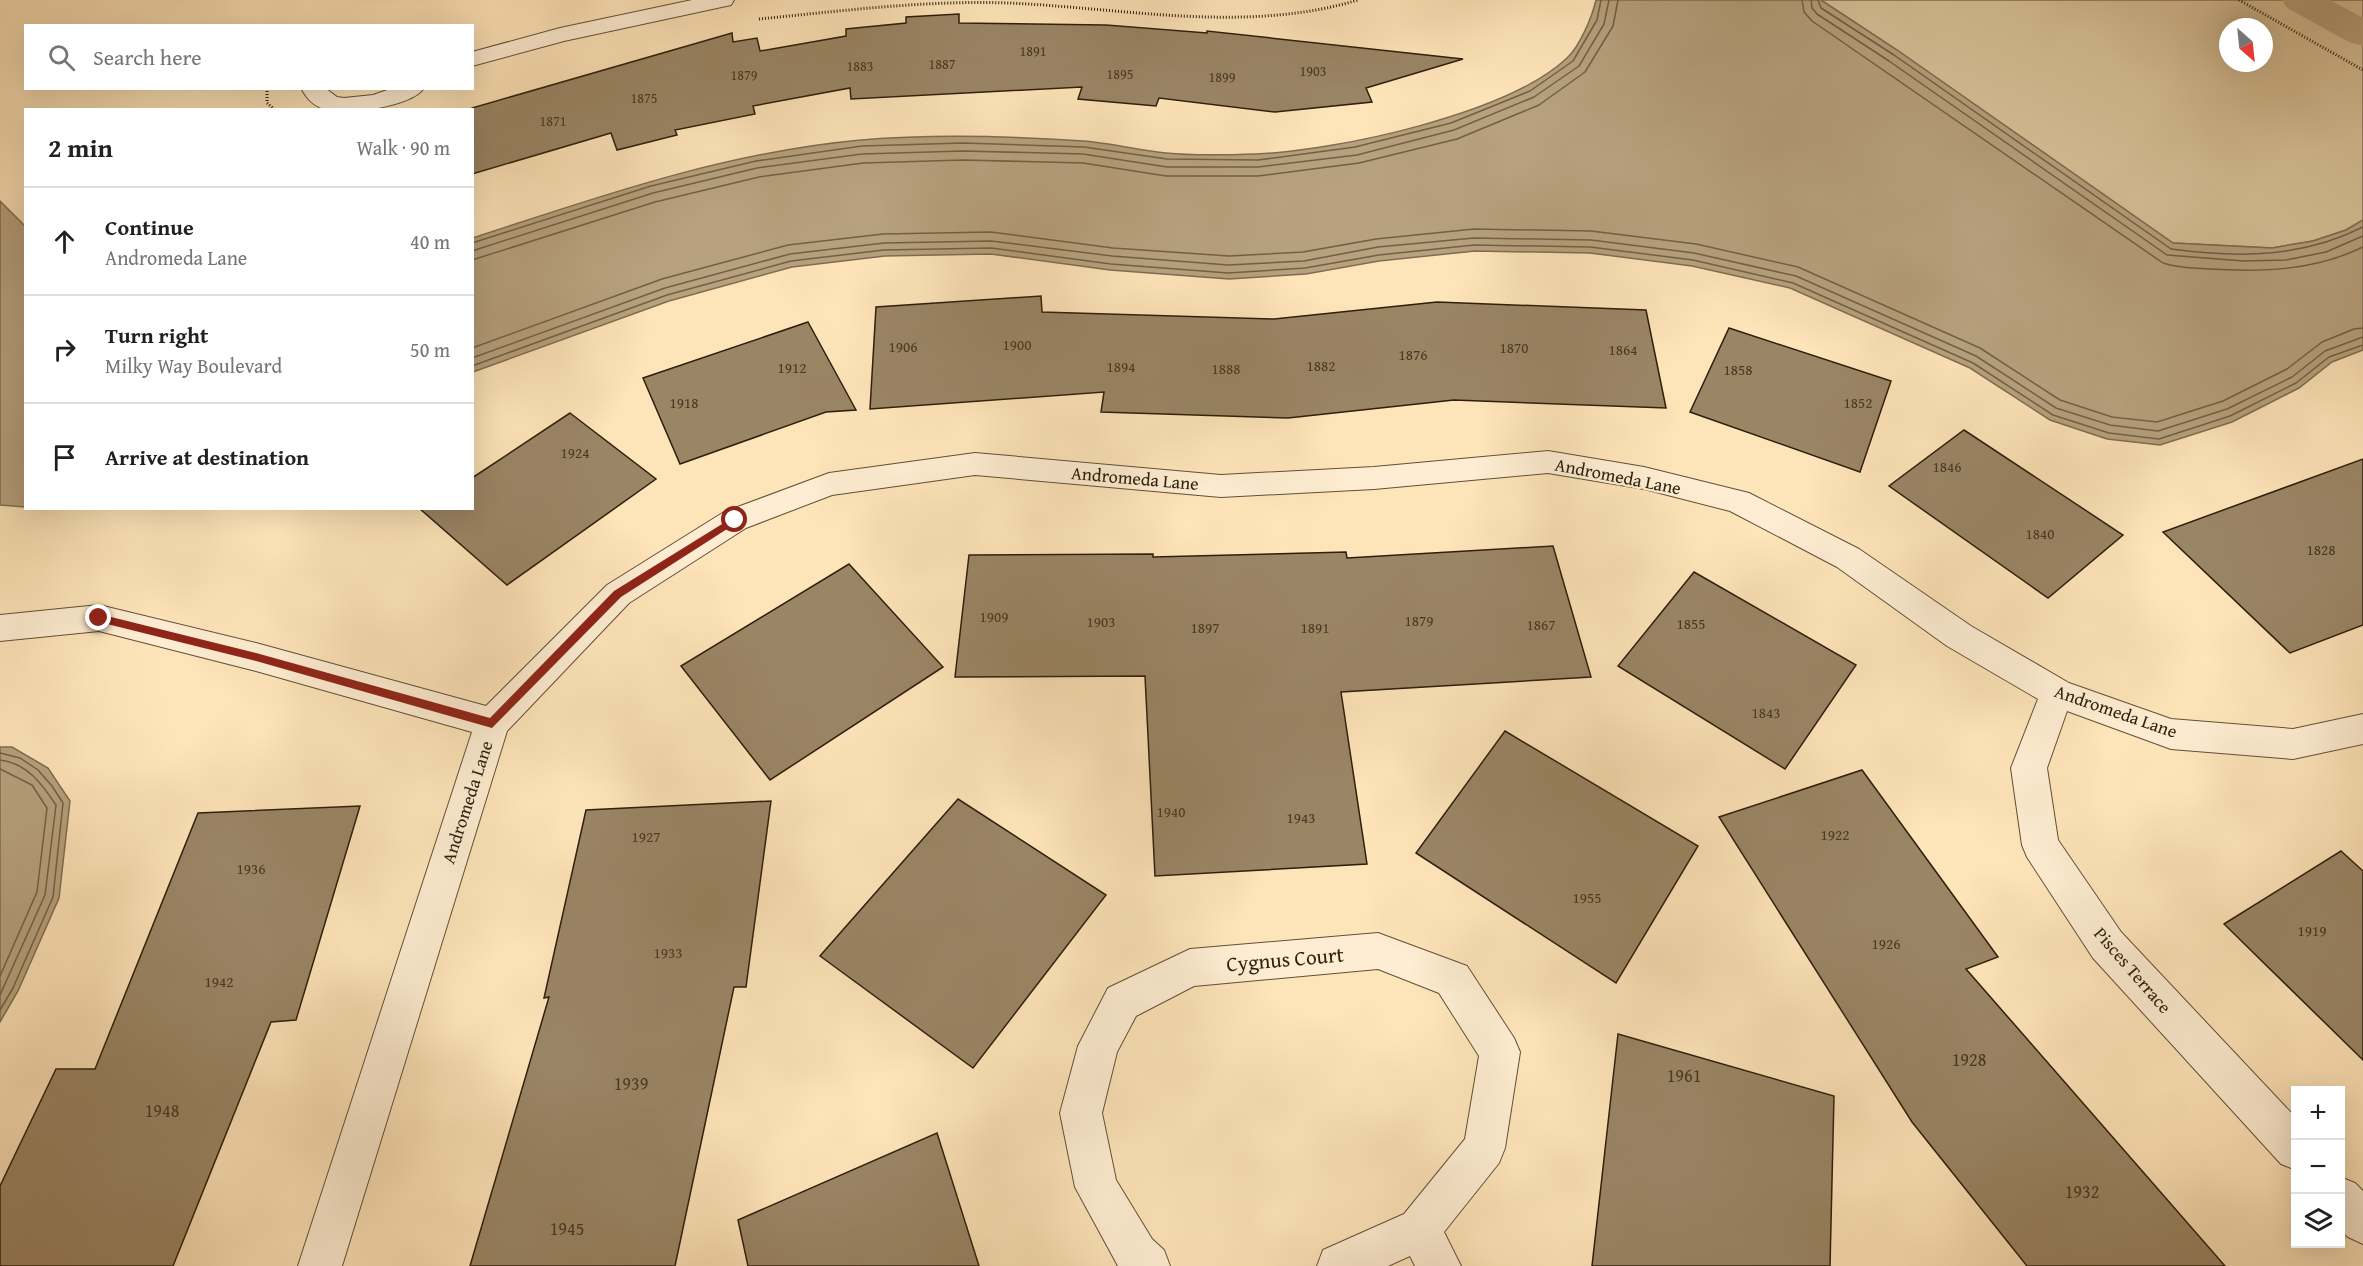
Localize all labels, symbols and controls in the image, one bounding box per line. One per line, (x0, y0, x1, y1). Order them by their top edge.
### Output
north arrow (2219, 18, 2273, 72)
search box (24, 24, 474, 90)
icon: search (45, 41, 78, 74)
text: Search here (93, 41, 202, 73)
house number: 1891 (1020, 41, 1046, 61)
house number: 1887 (929, 54, 956, 74)
house number: 1883 (847, 56, 873, 76)
house number: 1903 (1300, 61, 1326, 81)
house number: 1895 (1107, 64, 1133, 84)
house number: 1879 (731, 65, 758, 85)
house number: 1899 (1209, 67, 1236, 87)
house number: 1875 (631, 88, 657, 108)
house number: 1871 (540, 111, 566, 131)
text: 2 min (48, 128, 113, 167)
text: Walk · 90 m (356, 133, 450, 162)
text: Continue (105, 211, 194, 243)
icon: ahead (48, 225, 81, 258)
text: 40 m (410, 227, 450, 256)
text: Andromeda Lane (105, 243, 247, 272)
text: Turn right (105, 319, 208, 351)
icon: right (48, 333, 81, 366)
house number: 1900 (1003, 334, 1031, 355)
text: 50 m (410, 335, 450, 364)
house number: 1906 (889, 336, 917, 357)
house number: 1870 (1500, 337, 1528, 358)
house number: 1864 (1609, 339, 1637, 360)
house number: 1876 (1399, 344, 1427, 365)
text: Milky Way Boulevard (105, 351, 282, 380)
house number: 1882 (1307, 355, 1335, 376)
house number: 1894 (1107, 356, 1135, 377)
house number: 1912 (778, 357, 806, 378)
house number: 1888 (1212, 358, 1240, 379)
house number: 1858 (1724, 359, 1752, 380)
house number: 1918 (670, 392, 698, 413)
house number: 1852 (1844, 392, 1872, 413)
icon: arrive (48, 441, 81, 474)
text: Arrive at destination (105, 441, 309, 473)
house number: 1924 (561, 442, 589, 463)
street label: Andromeda Lane (1553, 451, 1683, 501)
house number: 1846 (1933, 456, 1961, 477)
street label: Andromeda Lane (1070, 459, 1200, 497)
route start (721, 506, 747, 532)
house number: 1840 (2026, 523, 2054, 544)
house number: 1828 (2307, 539, 2335, 560)
route end (85, 604, 111, 630)
house number: 1909 (980, 606, 1008, 627)
house number: 1879 (1405, 610, 1433, 631)
house number: 1903 (1087, 611, 1115, 632)
house number: 1855 (1677, 613, 1705, 634)
house number: 1867 (1527, 614, 1555, 635)
house number: 1897 (1191, 617, 1219, 638)
house number: 1891 (1301, 617, 1329, 638)
street label: Andromeda Lane (2051, 677, 2181, 745)
house number: 1843 (1752, 702, 1780, 723)
street label: Andromeda Lane (434, 737, 500, 867)
house number: 1940 (1157, 801, 1185, 822)
house number: 1943 (1287, 807, 1315, 828)
house number: 1922 (1821, 824, 1849, 845)
house number: 1927 (632, 826, 660, 847)
house number: 1936 (237, 858, 265, 879)
house number: 1955 (1573, 887, 1601, 908)
house number: 1919 (2298, 920, 2326, 941)
street label: Pisces Terrace (2088, 921, 2178, 1019)
house number: 1926 (1872, 933, 1900, 954)
street label: Cygnus Court (1225, 938, 1346, 980)
house number: 1933 (654, 942, 682, 963)
house number: 1942 (205, 971, 233, 992)
house number: 1928 (1952, 1046, 1986, 1073)
house number: 1961 (1667, 1062, 1701, 1089)
house number: 1939 (614, 1070, 648, 1097)
map controls (2291, 1086, 2345, 1248)
button: + (2291, 1086, 2345, 1140)
house number: 1948 (145, 1097, 179, 1124)
button: − (2291, 1140, 2345, 1194)
house number: 1932 (2065, 1178, 2099, 1205)
button: layers (2291, 1194, 2345, 1248)
house number: 1945 (550, 1215, 584, 1242)

